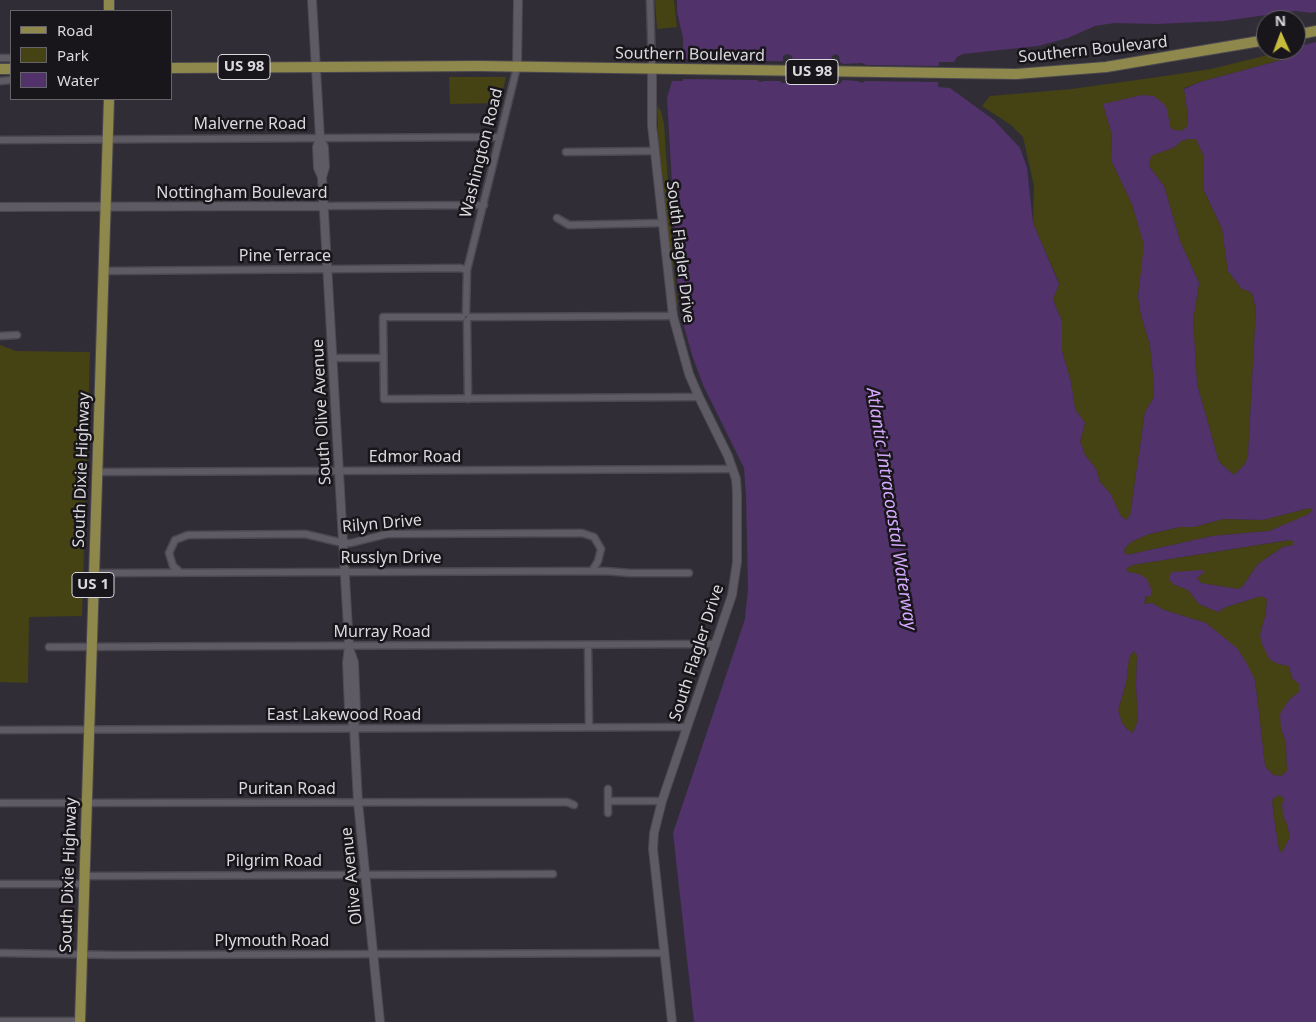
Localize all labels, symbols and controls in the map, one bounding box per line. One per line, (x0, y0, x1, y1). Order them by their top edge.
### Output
legend (10, 10, 172, 100)
north arrow (1256, 10, 1306, 60)
text: N (1274, 11, 1287, 30)
text: Road (57, 20, 93, 40)
street label: Southern Boulevard (1018, 33, 1168, 67)
street label: Southern Boulevard (615, 44, 765, 66)
text: Park (57, 45, 89, 65)
road number: US 98 (218, 54, 270, 80)
road number: US 98 (786, 60, 838, 84)
text: Water (57, 70, 99, 90)
street label: Washington Road (457, 86, 507, 220)
street label: Malverne Road (194, 114, 306, 134)
street label: South Flagler Drive (662, 180, 698, 324)
street label: Nottingham Boulevard (156, 183, 328, 203)
street label: Pine Terrace (239, 246, 331, 266)
street label: South Olive Avenue (309, 338, 335, 486)
water label: Atlantic Intracoastal Waterway (861, 386, 921, 632)
street label: South Dixie Highway (70, 392, 94, 548)
street label: Edmor Road (369, 447, 461, 467)
street label: Rilyn Drive (341, 511, 423, 537)
street label: Russlyn Drive (340, 548, 442, 568)
road number: US 1 (72, 572, 114, 598)
street label: South Flagler Drive (666, 582, 728, 724)
street label: Murray Road (333, 622, 431, 642)
street label: East Lakewood Road (267, 705, 421, 725)
street label: Puritan Road (238, 779, 336, 799)
street label: South Dixie Highway (57, 797, 81, 953)
street label: Olive Avenue (337, 826, 367, 926)
street label: Pilgrim Road (226, 851, 322, 871)
street label: Plymouth Road (215, 931, 329, 951)

